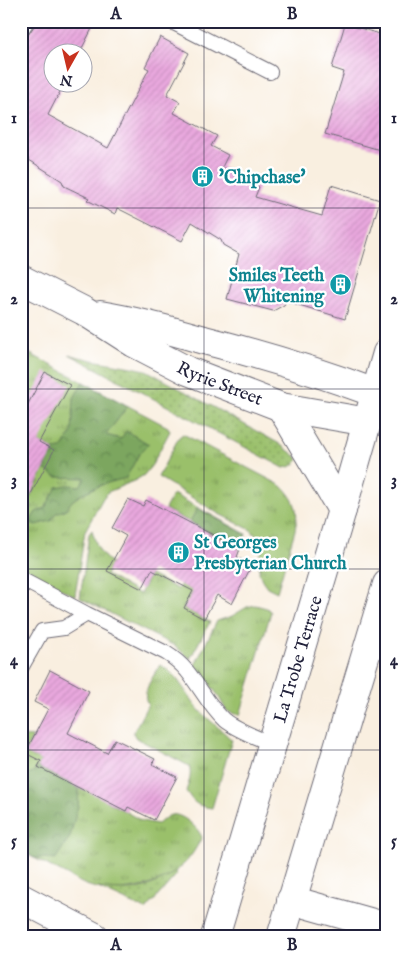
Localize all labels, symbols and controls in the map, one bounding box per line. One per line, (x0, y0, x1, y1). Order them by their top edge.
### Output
text: A (110, 5, 123, 25)
text: B (287, 5, 298, 25)
north arrow (42, 42, 92, 92)
text: N (59, 70, 75, 90)
text: 1 (11, 109, 17, 129)
text: 1 (391, 109, 397, 129)
building icon: 'Chipchase' (191, 165, 215, 189)
place label: 'Chipchase' (219, 167, 306, 190)
place label: Smiles Teeth Whitening (229, 265, 325, 309)
building icon: Smiles Teeth Whitening (328, 273, 352, 297)
text: 2 (10, 290, 18, 310)
text: 2 (390, 290, 398, 310)
street label: Ryrie Street (172, 357, 266, 412)
text: 3 (11, 471, 17, 491)
text: 3 (391, 471, 397, 491)
place label: St Georges Presbyterian Church (194, 532, 347, 576)
building icon: St Georges Presbyterian Church (166, 540, 190, 564)
street label: La Trobe Terrace (269, 593, 329, 726)
text: 4 (10, 651, 19, 671)
text: 4 (390, 651, 399, 671)
text: 5 (11, 832, 17, 852)
text: 5 (391, 832, 397, 852)
text: A (110, 936, 123, 956)
text: B (287, 936, 298, 956)

